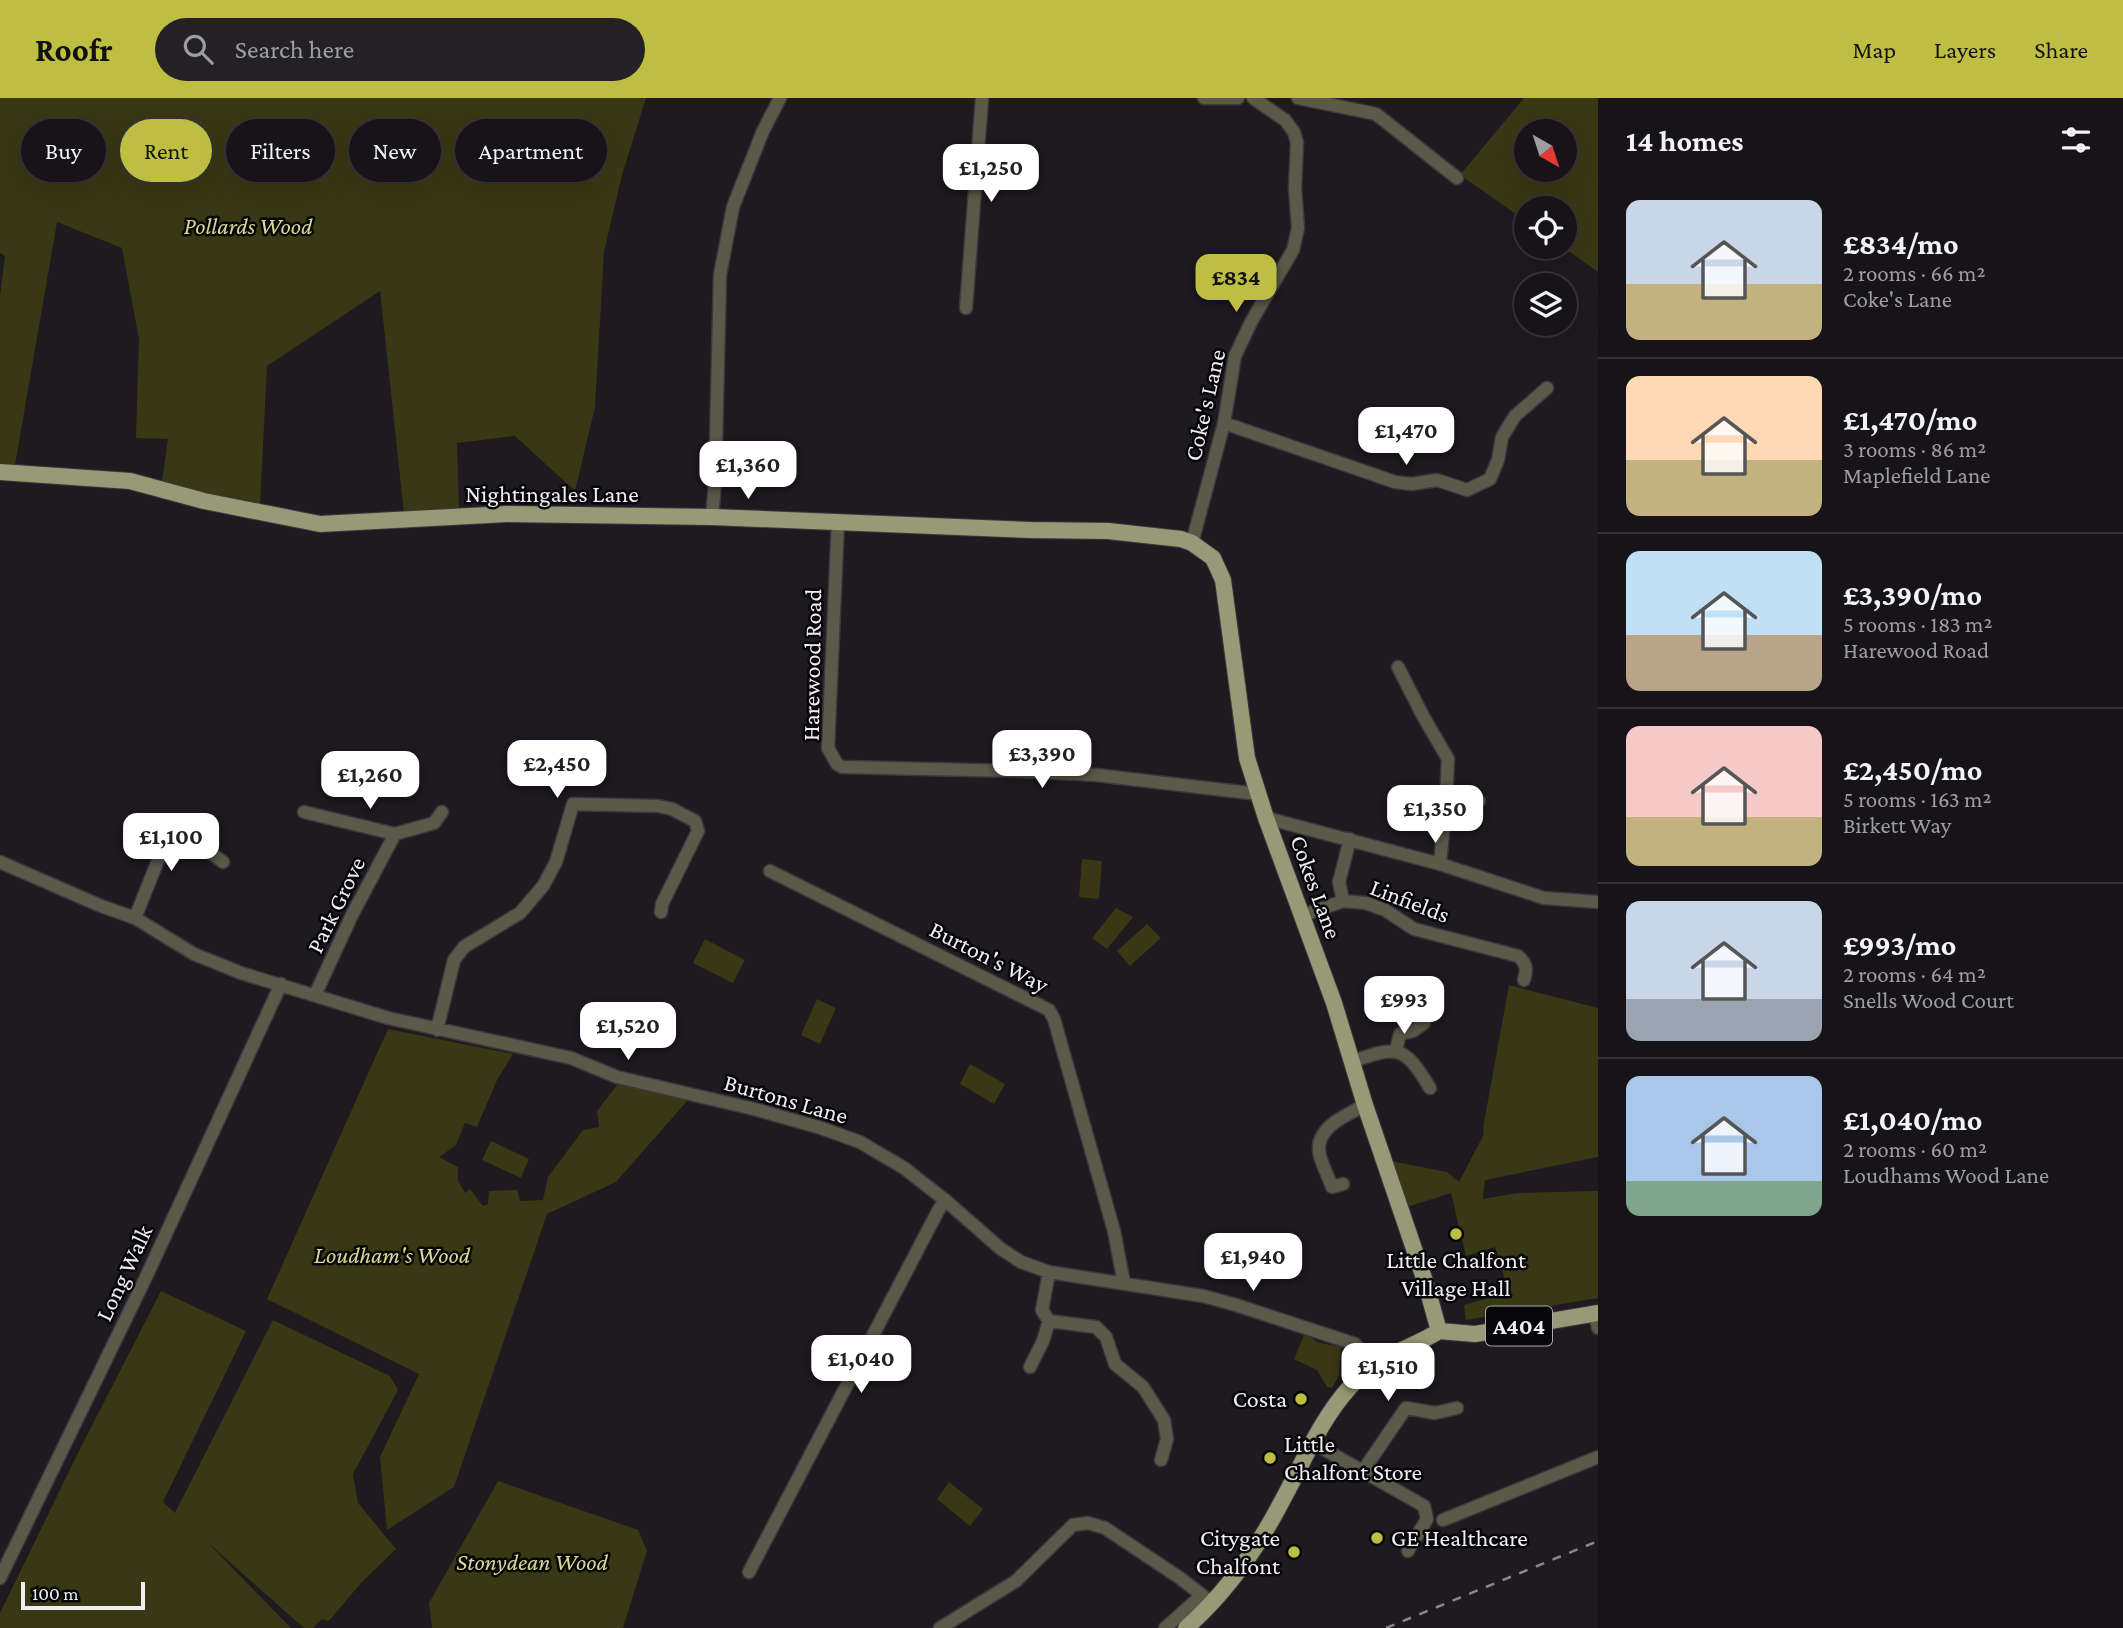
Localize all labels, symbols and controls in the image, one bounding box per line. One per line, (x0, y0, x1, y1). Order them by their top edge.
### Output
search box (155, 18, 645, 81)
icon: search (179, 30, 217, 68)
text: Roofr (35, 31, 113, 68)
text: Search here (235, 35, 354, 64)
text: Map (1852, 36, 1896, 63)
text: Layers (1934, 36, 1996, 63)
text: Share (2034, 36, 2088, 63)
chip: Buy (21, 119, 106, 182)
chip: Rent (120, 119, 212, 182)
chip: Filters (226, 119, 335, 182)
chip: New (349, 119, 441, 182)
chip: Apartment (455, 119, 607, 182)
north arrow (1514, 119, 1577, 182)
map controls (1514, 119, 1577, 336)
icon: filters (2057, 121, 2095, 159)
text: 14 homes (1626, 124, 1744, 157)
pin: £1,250 (934, 144, 1048, 204)
text: £1,250 (959, 154, 1023, 180)
button: locate (1514, 196, 1577, 259)
park label: Pollards Wood (184, 212, 313, 239)
text: £834/mo (1843, 227, 1959, 260)
icon: home (1682, 228, 1766, 312)
pin: £834 (1195, 254, 1277, 314)
text: 2 rooms · 66 m² (1843, 260, 1986, 286)
text: £834 (1212, 264, 1260, 290)
button: layers (1514, 273, 1577, 336)
text: Coke's Lane (1843, 286, 1952, 312)
street label: Coke's Lane (1179, 346, 1230, 463)
text: £1,470/mo (1843, 403, 1977, 436)
icon: home (1682, 404, 1766, 488)
pin: £1,470 (1349, 408, 1463, 467)
text: £1,470 (1374, 417, 1438, 443)
text: 3 rooms · 86 m² (1843, 436, 1986, 462)
pin: £1,360 (691, 442, 805, 501)
text: £1,360 (715, 451, 781, 477)
text: Maplefield Lane (1843, 462, 1990, 488)
street label: Nightingales Lane (465, 480, 639, 507)
text: £3,390/mo (1843, 578, 1982, 611)
icon: home (1682, 579, 1766, 663)
street label: Harewood Road (797, 588, 826, 741)
text: 5 rooms · 183 m² (1843, 611, 1993, 637)
text: Harewood Road (1843, 637, 1989, 663)
pin: £3,390 (985, 730, 1099, 790)
pin: £2,450 (500, 740, 614, 800)
text: £3,390 (1008, 740, 1076, 766)
text: £2,450 (523, 750, 591, 776)
pin: £1,260 (313, 752, 427, 811)
text: £2,450/mo (1843, 753, 1982, 786)
icon: home (1682, 754, 1766, 838)
text: £1,260 (337, 761, 403, 787)
pin: £1,350 (1378, 786, 1492, 845)
text: 5 rooms · 163 m² (1843, 786, 1992, 812)
text: £1,350 (1403, 795, 1467, 821)
text: Birkett Way (1843, 812, 1951, 838)
pin: £1,100 (114, 814, 228, 873)
text: £1,100 (139, 823, 203, 849)
street label: Cokes Lane (1285, 831, 1348, 942)
street label: Park Grove (301, 852, 370, 957)
street label: Linfields (1367, 873, 1454, 928)
street label: Burton's Way (925, 915, 1054, 998)
text: £993/mo (1843, 928, 1956, 961)
icon: home (1682, 929, 1766, 1013)
text: 2 rooms · 64 m² (1843, 961, 1986, 987)
pin: £993 (1363, 976, 1445, 1036)
text: £993 (1380, 986, 1428, 1012)
text: Snells Wood Court (1843, 987, 2014, 1013)
pin: £1,520 (571, 1002, 685, 1062)
text: £1,520 (596, 1012, 660, 1038)
street label: Burtons Lane (721, 1068, 851, 1129)
text: £1,040/mo (1843, 1103, 1982, 1136)
icon: home (1682, 1104, 1766, 1188)
text: 2 rooms · 60 m² (1843, 1136, 1987, 1162)
text: Loudhams Wood Lane (1843, 1162, 2049, 1188)
street label: Long Walk (90, 1220, 158, 1325)
marker: Little Chalfont Village Hall (1448, 1226, 1464, 1242)
pin: £1,940 (1196, 1234, 1310, 1293)
park label: Loudham's Wood (314, 1241, 471, 1268)
text: £1,940 (1220, 1243, 1286, 1269)
place label: Little Chalfont Village Hall (1386, 1246, 1527, 1301)
road number: A404 (1486, 1306, 1552, 1345)
pin: £1,040 (804, 1336, 918, 1395)
pin: £1,510 (1331, 1344, 1445, 1403)
text: £1,040 (827, 1345, 895, 1371)
text: £1,510 (1357, 1353, 1419, 1379)
place label: Costa (1233, 1385, 1287, 1412)
marker: Costa (1293, 1391, 1309, 1407)
place label: Little Chalfont Store (1284, 1430, 1422, 1485)
marker: Little Chalfont Store (1262, 1450, 1278, 1466)
place label: Citygate Chalfont (1196, 1524, 1281, 1579)
place label: GE Healthcare (1391, 1524, 1528, 1551)
marker: GE Healthcare (1369, 1530, 1385, 1546)
marker: Citygate Chalfont (1286, 1544, 1302, 1560)
park label: Stonydean Wood (456, 1548, 609, 1575)
scale bar (21, 1579, 145, 1611)
text: 100 m (32, 1583, 79, 1604)

